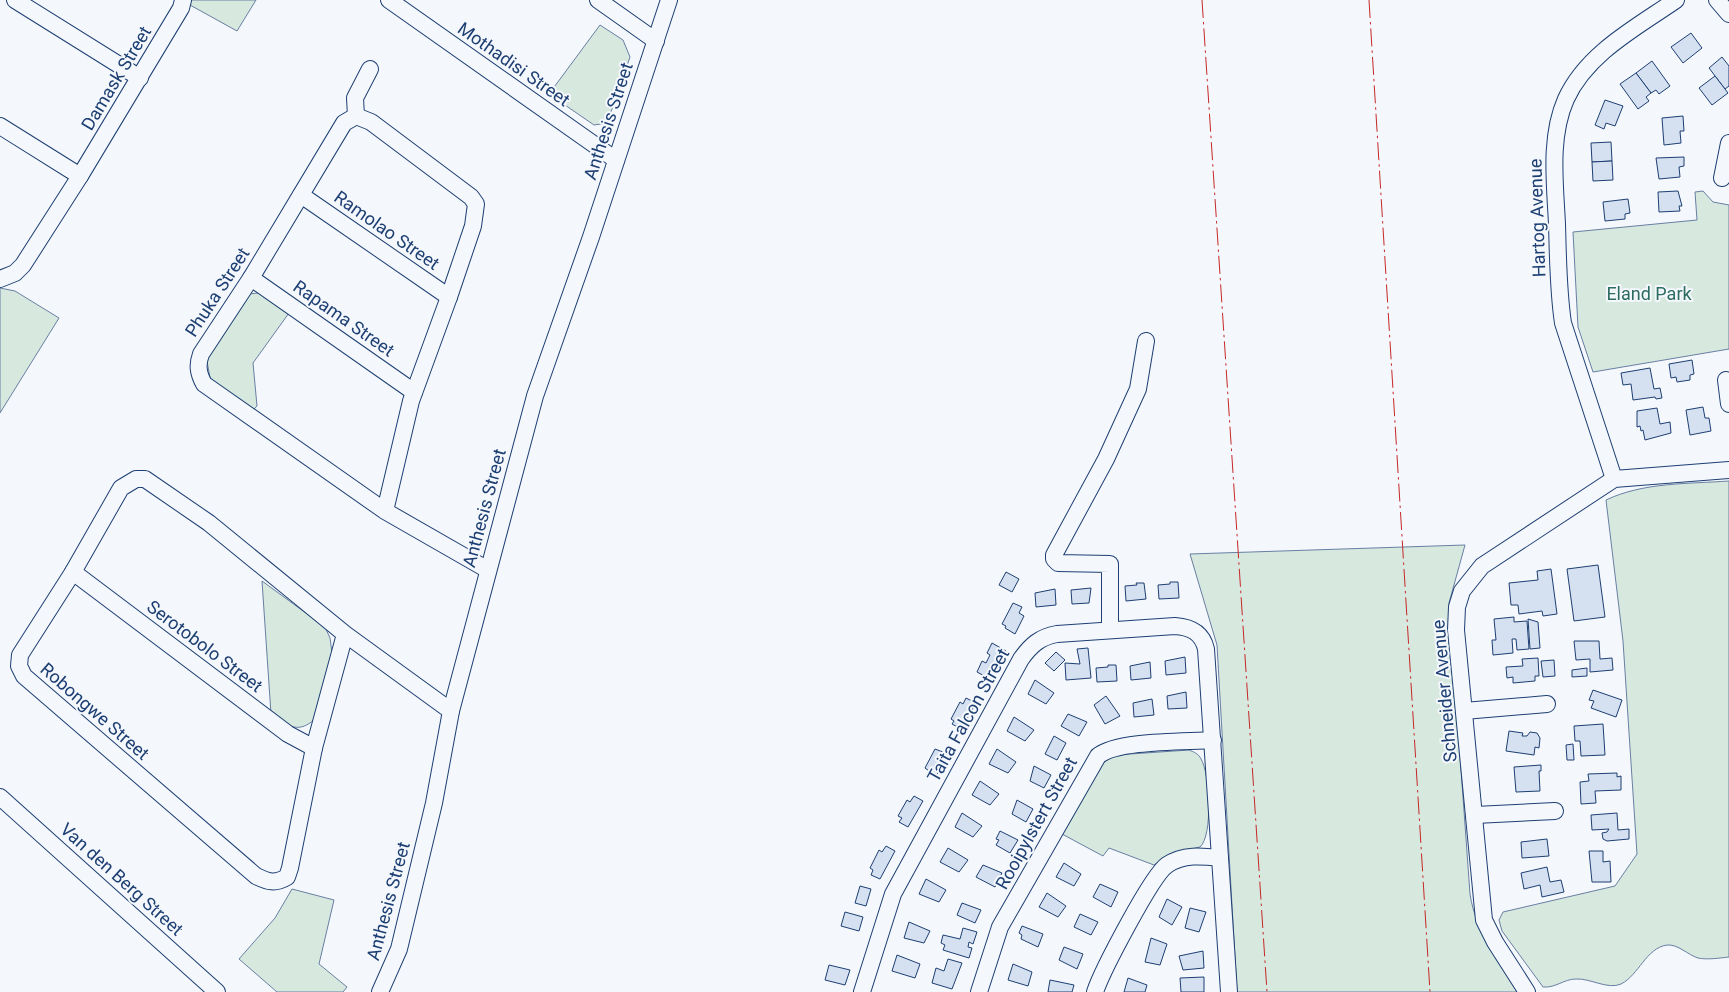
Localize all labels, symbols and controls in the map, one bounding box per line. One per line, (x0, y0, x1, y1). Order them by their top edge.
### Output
street label: Mothadisi Street (454, 18, 574, 110)
street label: Damask Street (77, 22, 155, 134)
street label: Anthesis Street (579, 60, 637, 182)
street label: Hartog Avenue (1524, 158, 1550, 278)
street label: Ramolao Street (330, 186, 444, 274)
street label: Phuka Street (180, 243, 254, 341)
street label: Rapama Street (290, 275, 399, 361)
park label: Eland Park (1606, 283, 1692, 304)
street label: Anthesis Street (458, 446, 510, 570)
street label: Serotobolo Street (143, 596, 267, 696)
street label: Schneider Avenue (1427, 619, 1461, 763)
street label: Taita Falcon Street (923, 644, 1013, 785)
street label: Robongwe Street (36, 658, 154, 764)
street label: Rooipylstert Street (991, 753, 1081, 893)
street label: Van den Berg Street (56, 818, 188, 940)
street label: Anthesis Street (362, 839, 414, 963)

